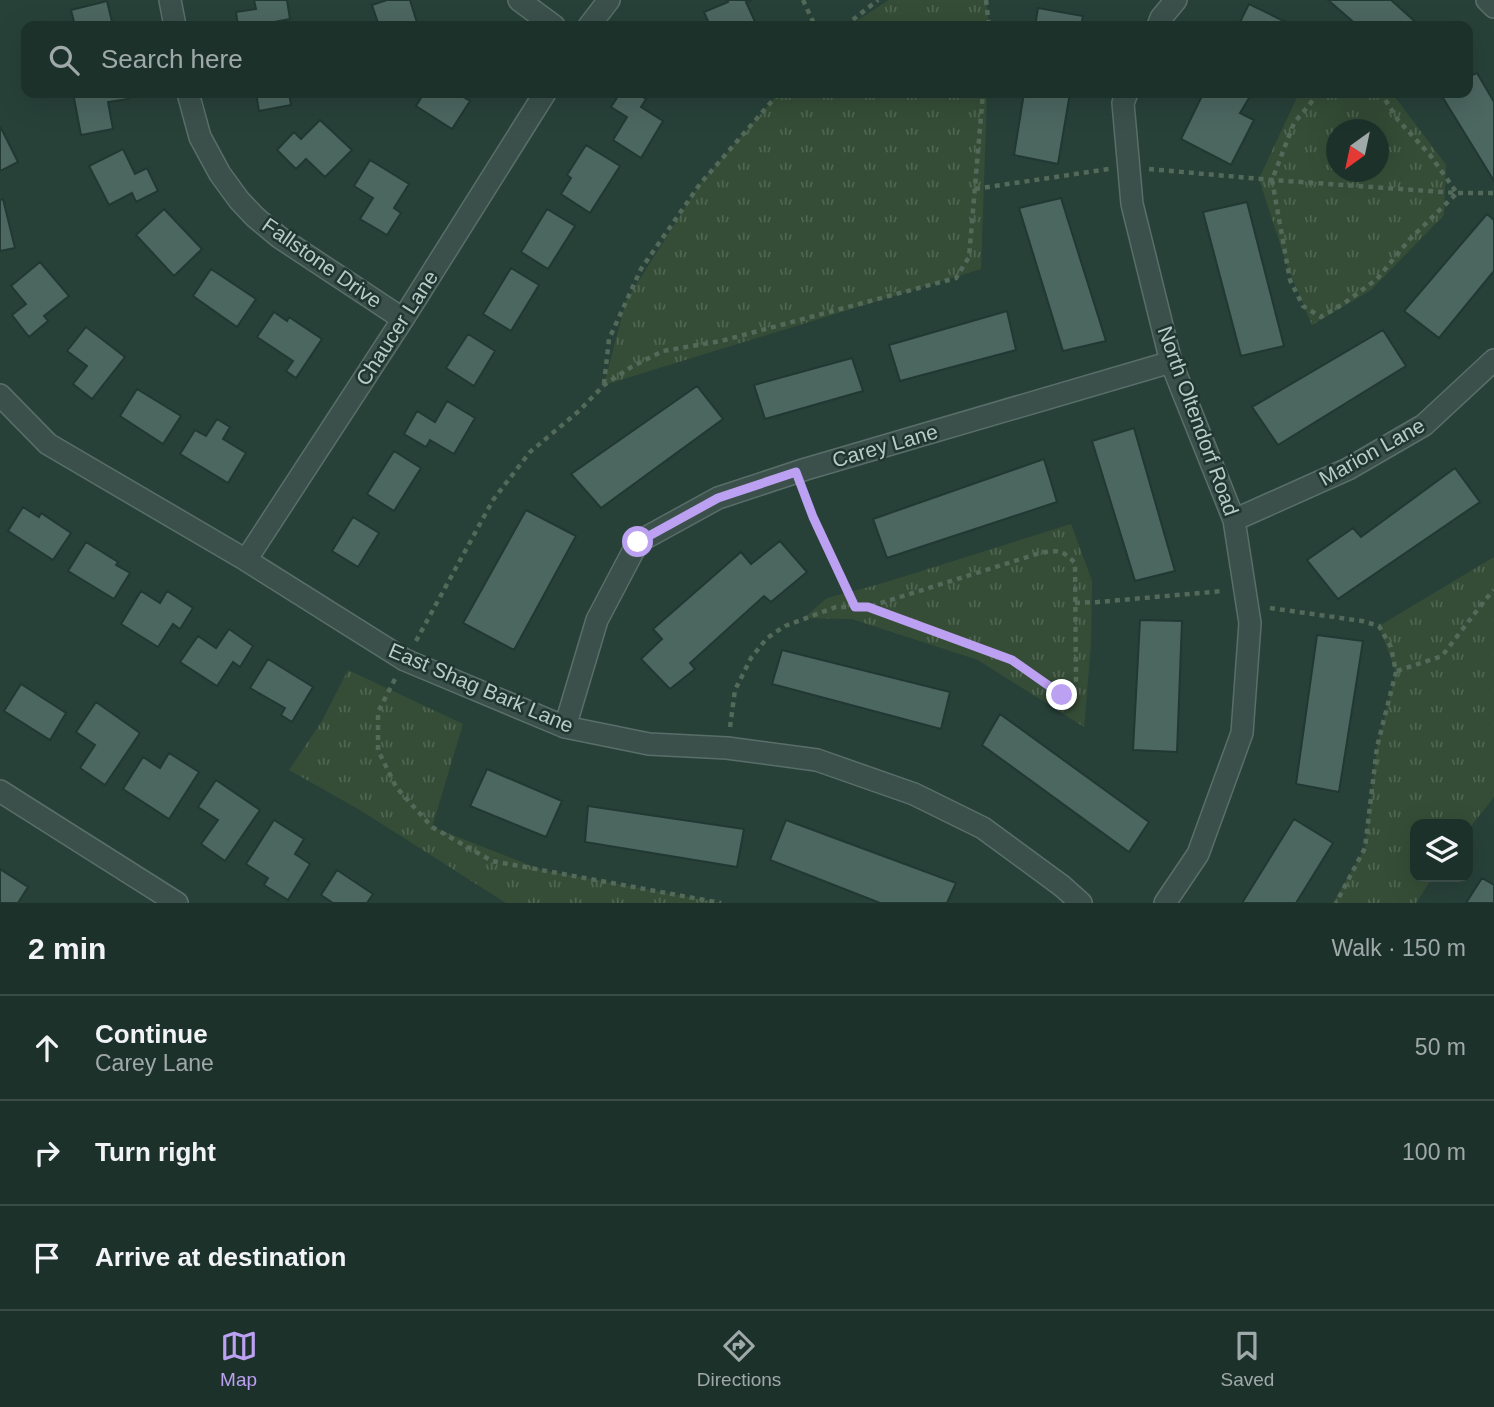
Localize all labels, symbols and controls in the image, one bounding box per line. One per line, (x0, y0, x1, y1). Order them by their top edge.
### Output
search box (21, 21, 1473, 98)
icon: search (45, 41, 83, 79)
text: Search here (101, 44, 243, 74)
north arrow (1326, 119, 1389, 182)
street label: Fallstone Drive (258, 213, 386, 312)
street label: Chaucer Lane (351, 266, 442, 389)
street label: North Oltendorf Road (1154, 323, 1243, 519)
street label: Marion Lane (1315, 413, 1428, 490)
street label: Carey Lane (830, 420, 940, 472)
route start (622, 526, 653, 557)
street label: East Shag Bark Lane (385, 638, 577, 737)
route end (1046, 679, 1077, 710)
map controls (1410, 819, 1473, 882)
button: layers (1410, 819, 1473, 882)
text: 2 min (28, 932, 106, 965)
text: Walk · 150 m (1331, 935, 1466, 961)
text: Continue (95, 1019, 208, 1049)
icon: ahead (28, 1029, 66, 1067)
text: 50 m (1415, 1034, 1466, 1060)
text: Carey Lane (95, 1050, 214, 1076)
icon: right (28, 1134, 66, 1172)
text: Turn right (95, 1137, 216, 1167)
text: 100 m (1402, 1139, 1466, 1165)
icon: arrive (28, 1239, 66, 1277)
text: Arrive at destination (95, 1242, 346, 1272)
tab: Map (220, 1327, 258, 1391)
tab: Directions (697, 1327, 781, 1391)
tab: Saved (1220, 1327, 1274, 1391)

